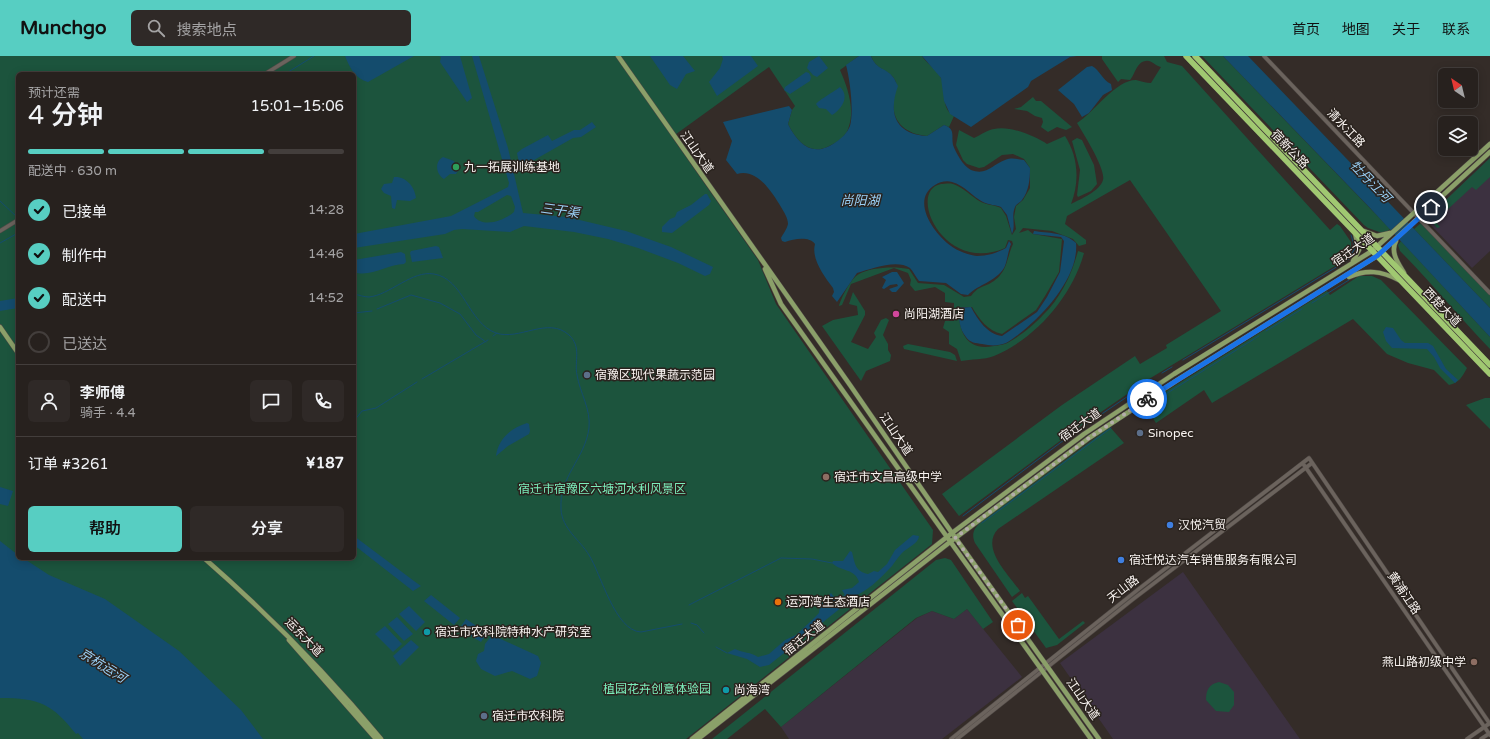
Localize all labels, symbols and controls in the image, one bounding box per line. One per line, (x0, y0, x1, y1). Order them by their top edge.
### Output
search box (131, 10, 411, 46)
text: Munchgo (20, 17, 107, 39)
icon: search (145, 17, 167, 39)
text: 搜索地点 (177, 21, 237, 39)
text: 首页 (1292, 21, 1320, 38)
text: 地图 (1342, 21, 1370, 38)
text: 关于 (1392, 21, 1420, 38)
text: 联系 (1442, 21, 1470, 38)
north arrow (1438, 68, 1478, 108)
map controls (1438, 68, 1478, 156)
text: 预计还需 (28, 85, 80, 101)
text: 15:01–15:06 (251, 97, 344, 115)
text: 4 分钟 (28, 100, 103, 131)
street label: 清水江路 (1324, 106, 1368, 150)
button: layers (1438, 116, 1478, 156)
street label: 宿新公路 (1268, 127, 1312, 171)
street label: 江山大道 (677, 128, 717, 176)
water label: 牡丹江河 (1346, 157, 1396, 208)
place label: 九一拓展训练基地 (464, 160, 560, 174)
marker: 九一拓展训练基地 (451, 162, 461, 172)
text: 配送中 · 630 m (28, 163, 117, 179)
pin (1414, 190, 1448, 224)
water label: 尚阳湖 (840, 193, 881, 209)
icon: home (1420, 196, 1442, 218)
icon: check (28, 199, 50, 221)
water label: 三干渠 (539, 200, 582, 222)
text: 14:28 (308, 202, 344, 218)
text: 已接单 (62, 203, 107, 221)
street label: 宿迁大道 (1329, 231, 1377, 269)
icon: check (28, 243, 50, 265)
text: 14:46 (308, 246, 344, 262)
text: 制作中 (62, 247, 107, 265)
street label: 西楚大道 (1420, 285, 1464, 329)
icon: check (28, 287, 50, 309)
text: 14:52 (308, 290, 344, 306)
text: 配送中 (62, 291, 107, 309)
place label: 尚阳湖酒店 (904, 307, 964, 321)
marker: 尚阳湖酒店 (891, 309, 901, 319)
text: 已送达 (62, 335, 107, 353)
place label: 宿豫区现代果蔬示范园 (595, 368, 715, 382)
marker: 宿豫区现代果蔬示范园 (582, 370, 592, 380)
courier (1127, 379, 1167, 419)
button: person (28, 380, 70, 422)
button: chat (250, 380, 292, 422)
button: phone (302, 380, 344, 422)
text: 李师傅 (80, 384, 125, 402)
icon: bike (1136, 388, 1158, 410)
text: 骑手 · 4.4 (80, 405, 136, 421)
street label: 宿迁大道 (1056, 405, 1104, 445)
street label: 江山大道 (877, 410, 915, 458)
place label: Sinopec (1148, 426, 1194, 440)
marker: Sinopec (1135, 428, 1145, 438)
text: ¥187 (306, 454, 344, 472)
text: 订单 #3261 (28, 455, 109, 473)
place label: 宿迁市文昌高级中学 (834, 470, 942, 484)
marker: 宿迁市文昌高级中学 (821, 472, 831, 482)
park label: 宿迁市宿豫区六塘河水利风景区 (518, 482, 686, 496)
button: 帮助 (28, 506, 182, 552)
button: 分享 (190, 506, 344, 552)
place label: 汉悦汽贸 (1178, 518, 1226, 532)
marker: 汉悦汽贸 (1165, 520, 1175, 530)
place label: 宿迁悦达汽车销售服务有限公司 (1129, 553, 1297, 567)
marker: 宿迁悦达汽车销售服务有限公司 (1116, 555, 1126, 565)
street label: 黄浦江路 (1385, 569, 1423, 617)
street label: 天山路 (1105, 572, 1141, 606)
place label: 运河湾生态酒店 (786, 595, 870, 609)
marker: 运河湾生态酒店 (773, 597, 783, 607)
pin (1001, 608, 1035, 642)
icon: bag (1007, 614, 1029, 636)
street label: 运东大道 (282, 615, 326, 659)
street label: 宿迁大道 (781, 618, 827, 658)
place label: 宿迁市农科院特种水产研究室 (435, 625, 591, 639)
marker: 宿迁市农科院特种水产研究室 (422, 627, 432, 637)
water label: 京杭运河 (76, 645, 131, 688)
place label: 燕山路初级中学 (1382, 655, 1466, 669)
marker: 燕山路初级中学 (1469, 657, 1479, 667)
street label: 江山大道 (1063, 675, 1103, 723)
park label: 植园花卉创意体验园 (603, 682, 711, 696)
place label: 尚海湾 (734, 683, 770, 697)
marker: 尚海湾 (721, 685, 731, 695)
place label: 宿迁市农科院 (492, 709, 564, 723)
marker: 宿迁市农科院 (479, 711, 489, 721)

